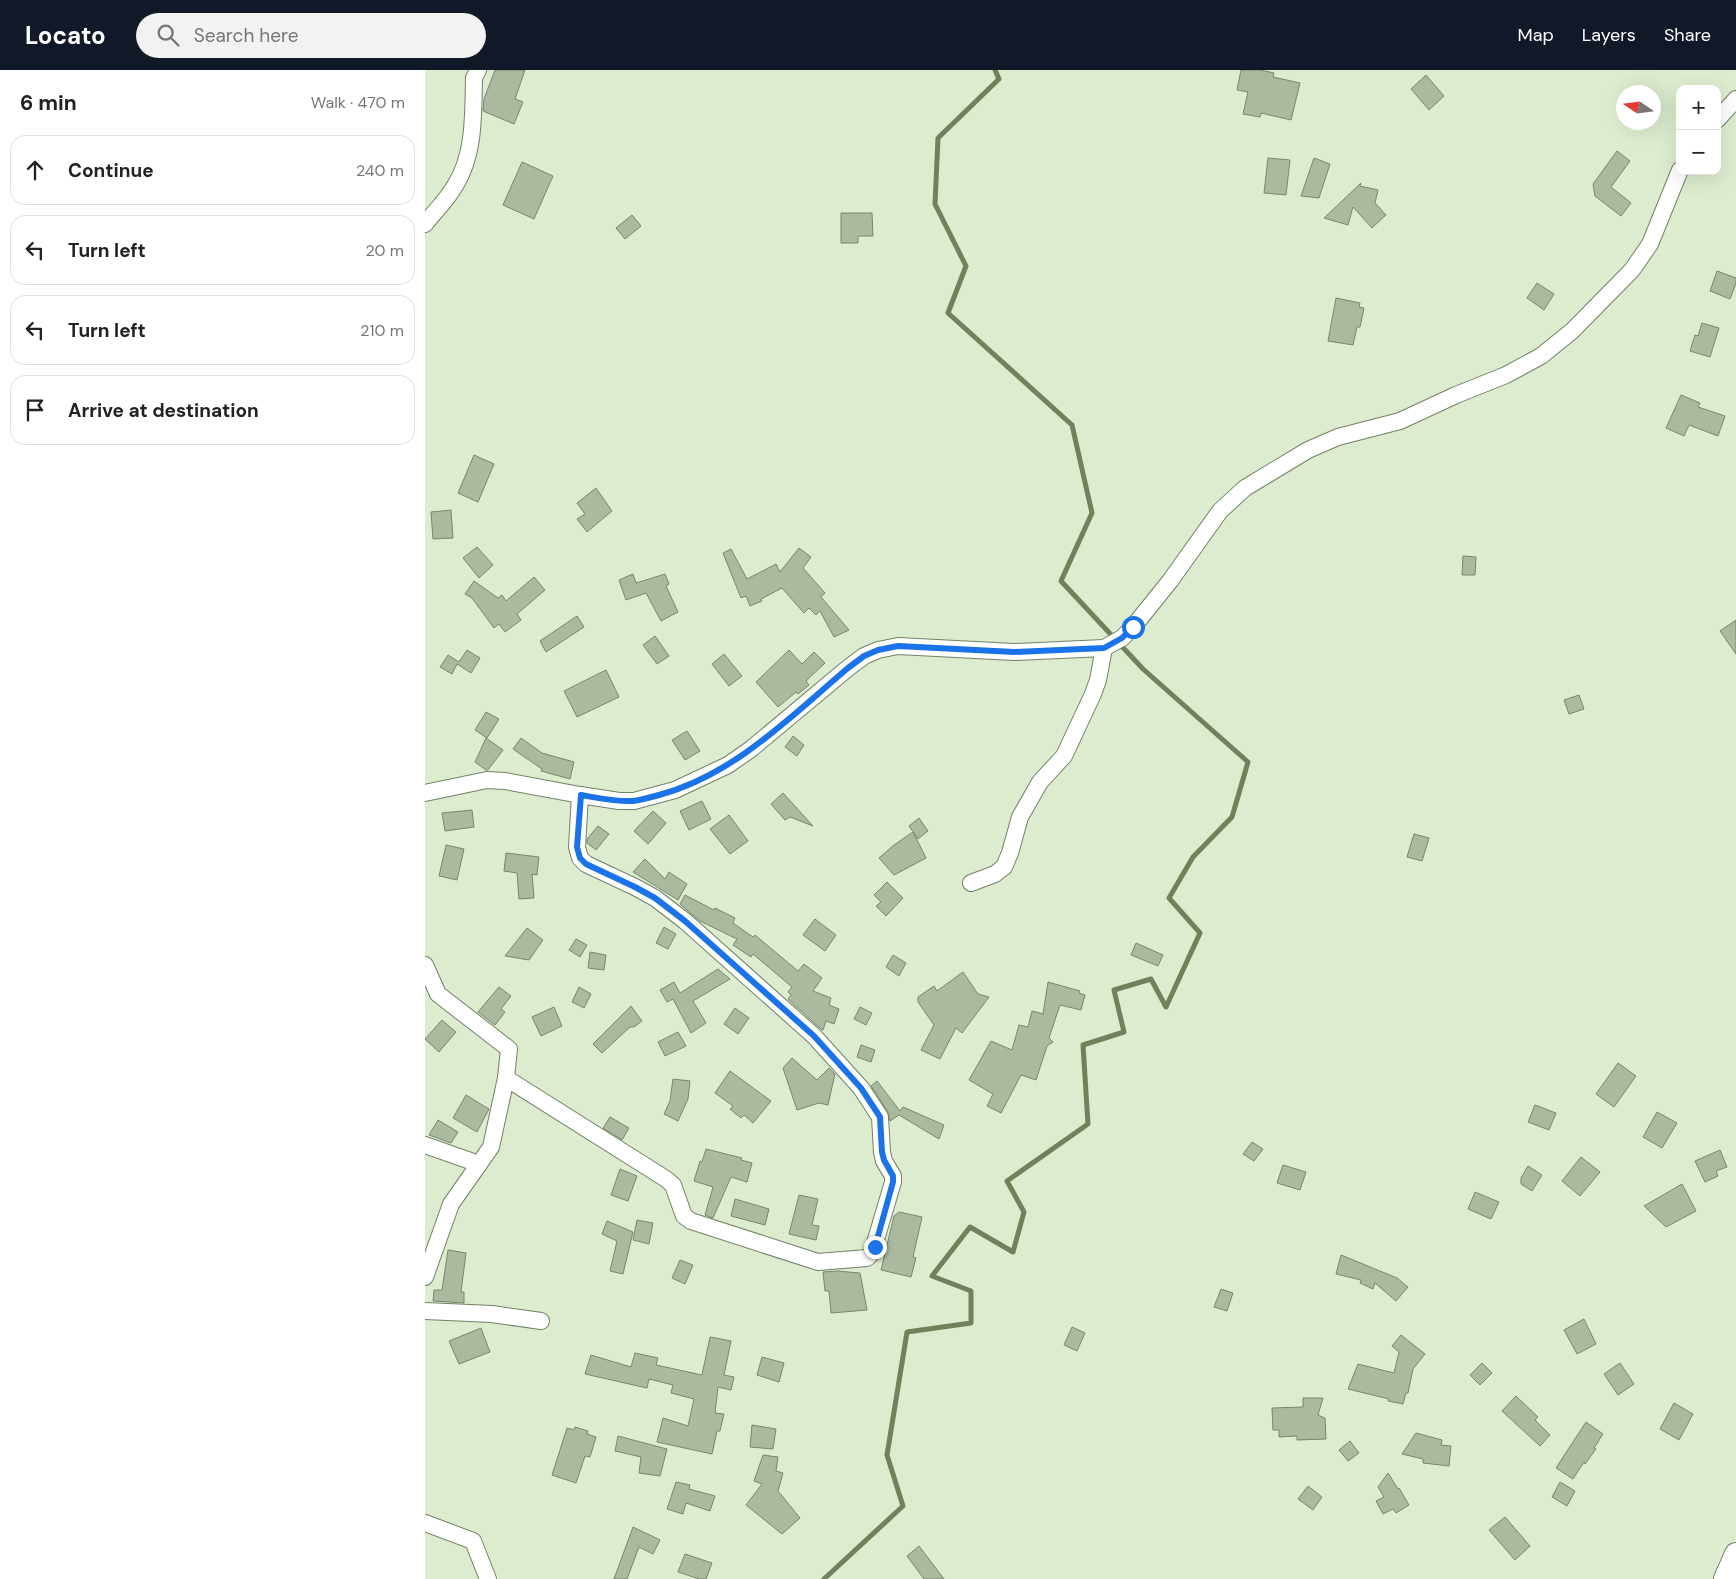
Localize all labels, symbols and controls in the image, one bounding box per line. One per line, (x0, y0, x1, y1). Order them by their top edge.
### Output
search box (136, 13, 486, 58)
text: Locato (25, 20, 106, 51)
icon: search (154, 21, 182, 49)
text: Search here (194, 23, 299, 48)
text: Map (1518, 23, 1554, 47)
text: Layers (1582, 23, 1636, 47)
text: Share (1664, 23, 1711, 47)
north arrow (1616, 85, 1661, 130)
map controls (1676, 85, 1721, 175)
button: + (1676, 85, 1721, 130)
text: 6 min (20, 89, 77, 117)
text: Walk · 470 m (311, 92, 405, 113)
button: − (1676, 130, 1721, 175)
icon: ahead (21, 156, 49, 184)
text: Continue (68, 158, 154, 183)
text: 240 m (356, 160, 404, 181)
icon: left (21, 236, 49, 264)
text: Turn left (68, 238, 146, 263)
text: 20 m (365, 240, 404, 261)
icon: left (21, 316, 49, 344)
text: Turn left (68, 318, 146, 343)
text: 210 m (360, 320, 404, 341)
icon: arrive (21, 396, 49, 424)
text: Arrive at destination (68, 398, 259, 423)
route start (1122, 616, 1145, 639)
route end (864, 1236, 887, 1259)

